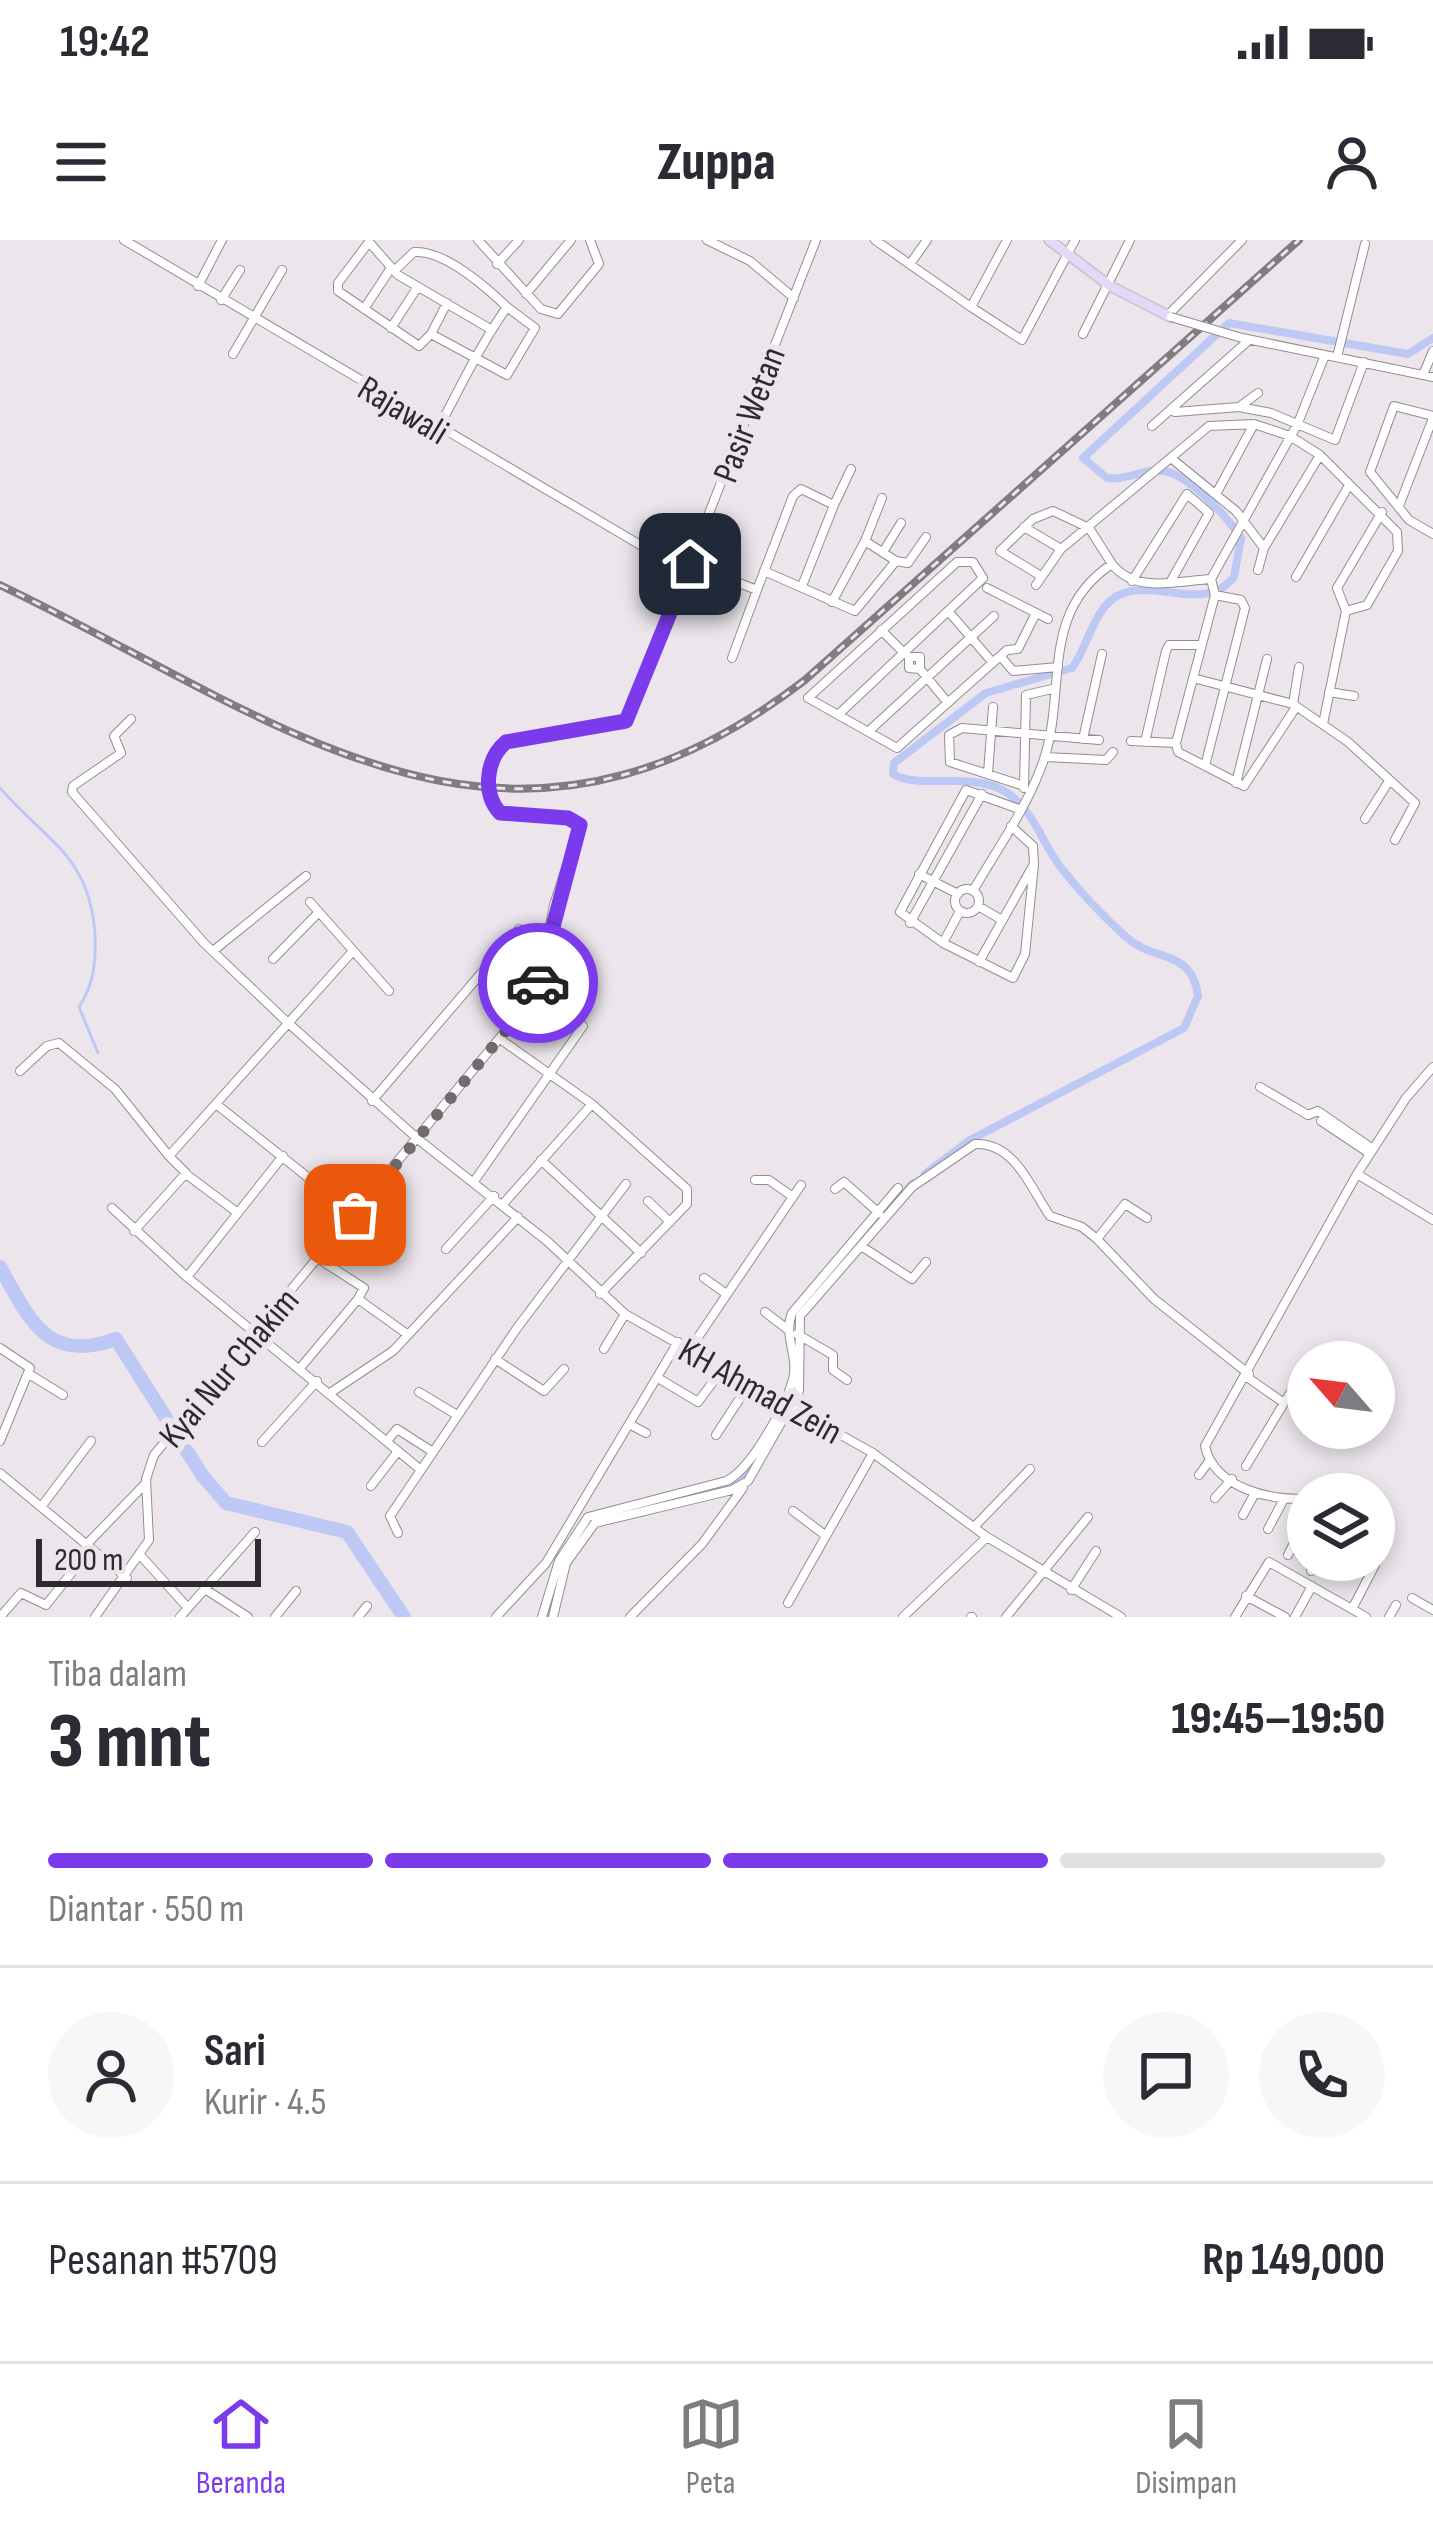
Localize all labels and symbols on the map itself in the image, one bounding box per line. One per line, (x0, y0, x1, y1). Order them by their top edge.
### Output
street label: Pasir Wetan (705, 341, 796, 489)
street label: Rajawali (350, 368, 456, 455)
pin (639, 513, 741, 615)
courier (478, 923, 598, 1043)
pin (304, 1164, 406, 1266)
street label: Kyai Nur Chakim (151, 1280, 309, 1457)
street label: KH Ahmad Zein (671, 1330, 849, 1455)
north arrow (1287, 1341, 1395, 1449)
scale bar (36, 1533, 261, 1586)

